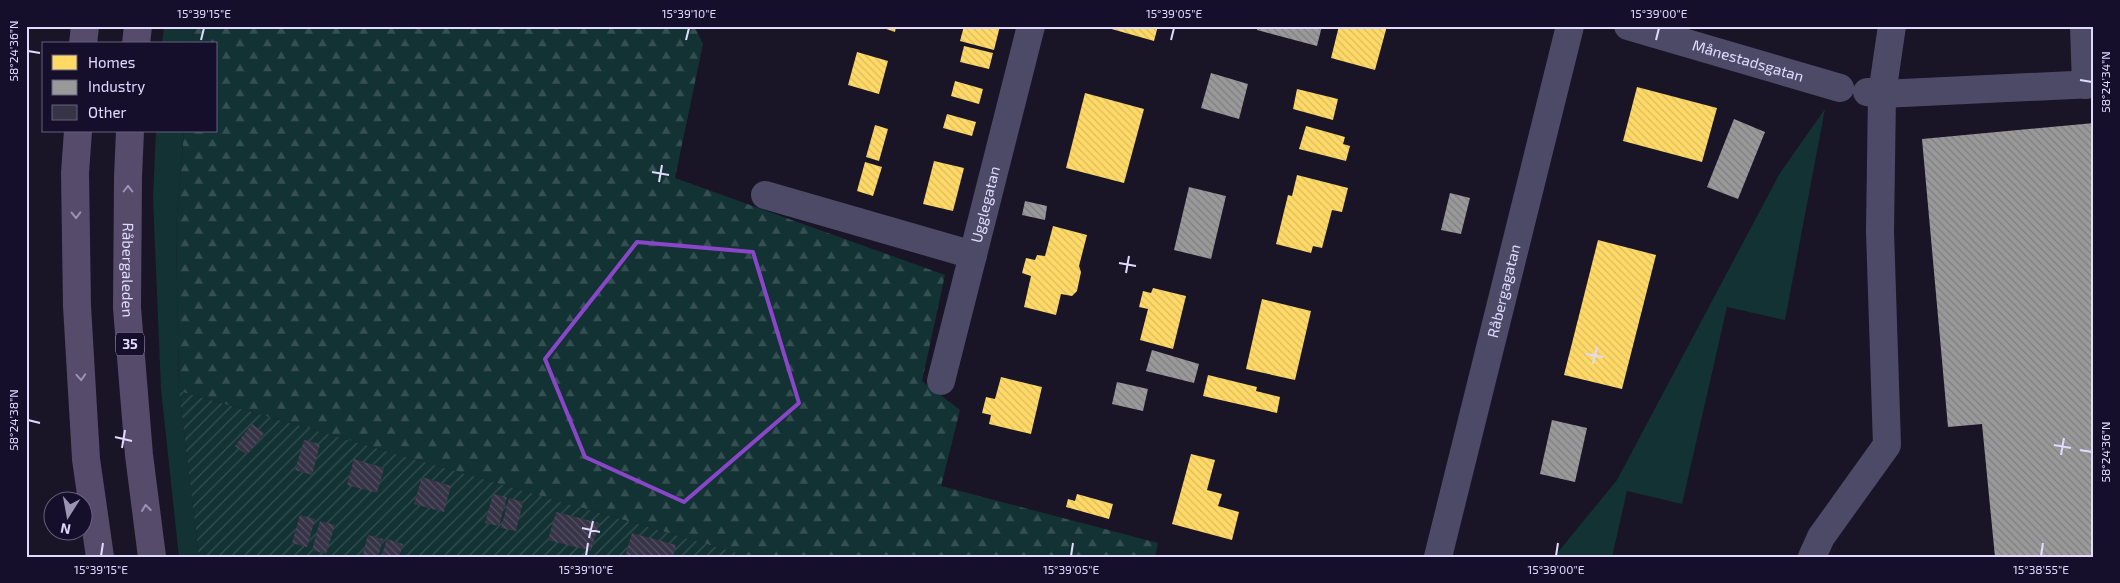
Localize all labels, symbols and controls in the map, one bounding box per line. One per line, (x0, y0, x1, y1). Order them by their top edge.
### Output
text: 15°39'15"E (177, 6, 231, 20)
text: 15°39'10"E (662, 6, 717, 20)
text: 15°39'05"E (1146, 6, 1202, 20)
text: 15°39'00"E (1630, 6, 1688, 20)
text: 58°24'36"N (6, 21, 20, 81)
street label: Månestadsgatan (1690, 35, 1806, 85)
legend (42, 42, 218, 132)
text: 58°24'34"N (2098, 51, 2112, 113)
text: Homes (88, 53, 135, 71)
text: Industry (88, 77, 145, 95)
text: Other (88, 103, 127, 121)
street label: Ugglegatan (966, 164, 1003, 245)
one-way arrow (123, 185, 133, 193)
one-way arrow (71, 212, 81, 219)
street label: Råbergaleden (119, 223, 138, 318)
street label: Råbergagatan (1483, 242, 1523, 340)
road number: 35 (116, 332, 144, 356)
one-way arrow (76, 374, 87, 382)
text: 58°24'38"N (6, 389, 20, 451)
text: 58°24'36"N (2098, 422, 2112, 482)
north arrow (42, 490, 92, 540)
one-way arrow (141, 504, 152, 512)
text: N (59, 520, 72, 539)
text: 15°39'15"E (74, 562, 128, 576)
text: 15°39'10"E (559, 562, 614, 576)
text: 15°39'05"E (1043, 562, 1099, 576)
text: 15°39'00"E (1527, 562, 1585, 576)
text: 15°38'55"E (2013, 562, 2069, 576)

